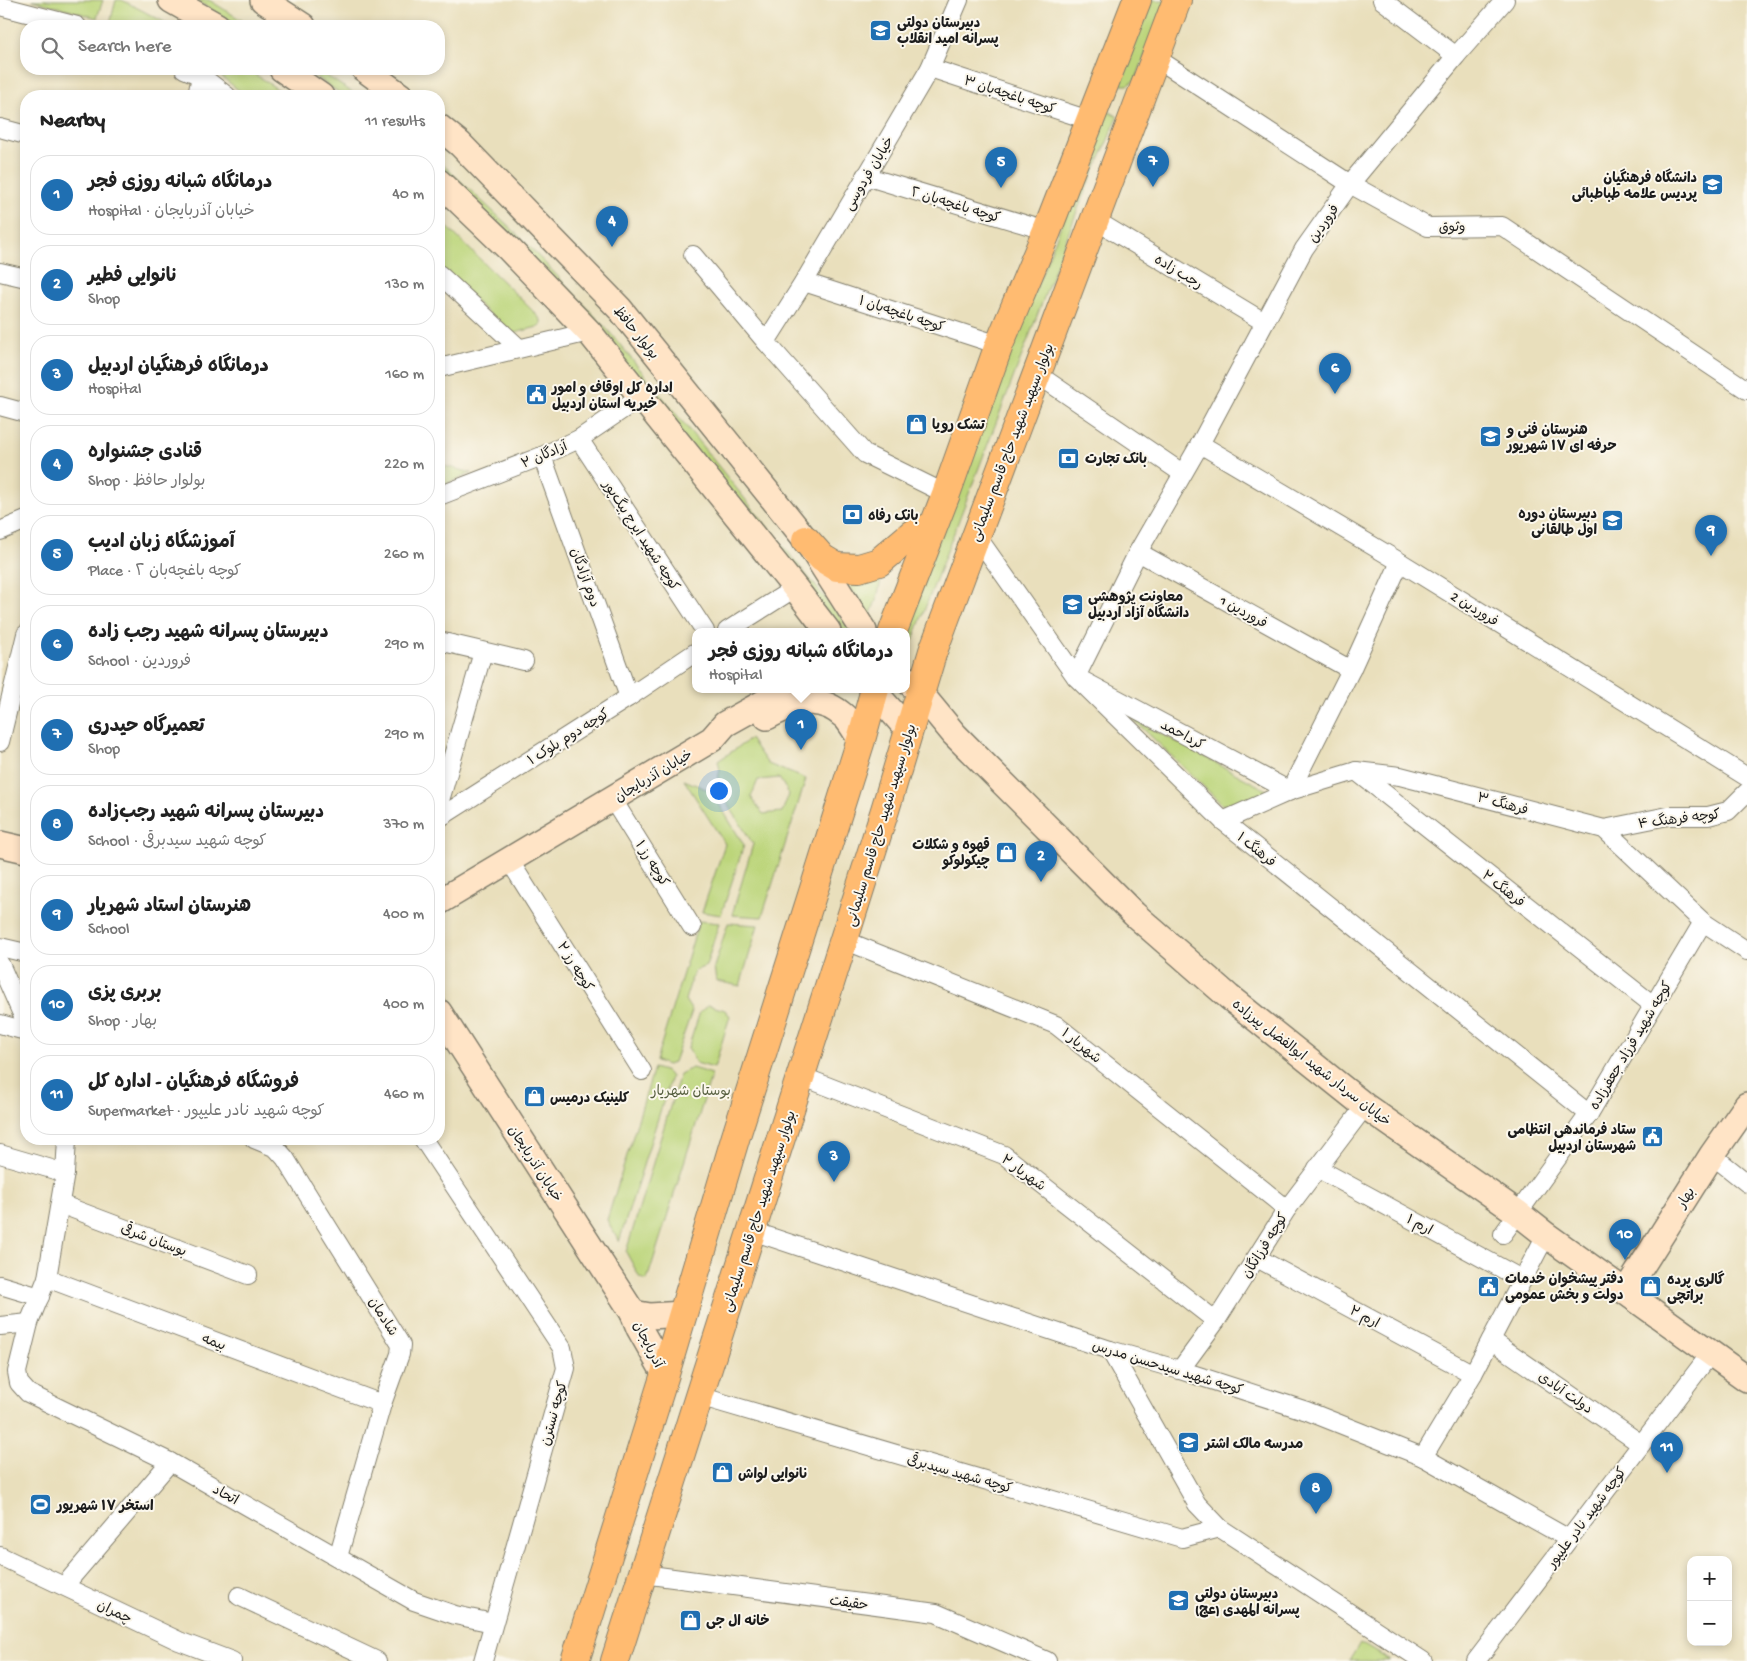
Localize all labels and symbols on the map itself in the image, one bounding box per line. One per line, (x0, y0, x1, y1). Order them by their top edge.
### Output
place label: دبیرستان دولتی پسرانه امید انقلاب (897, 16, 999, 49)
school or university icon: دبیرستان دولتی پسرانه امید انقلاب (869, 18, 893, 42)
street label: کوچه باغچه‌بان ۳ (961, 74, 1057, 119)
street label: خیابان فردوسی (841, 134, 899, 214)
pin: 7 (1137, 146, 1169, 187)
pin: 5 (985, 147, 1017, 188)
place label: دانشگاه فرهنگیان پردیس علامه طباطبائی (1572, 168, 1697, 204)
school or university icon: دانشگاه فرهنگیان پردیس علامه طباطبائی (1701, 173, 1725, 197)
street label: کوچه باغچه‌بان ٢ (909, 185, 1002, 228)
street label: فروردین (1306, 202, 1344, 247)
pin: 4 (596, 206, 628, 247)
street label: وثوق (1439, 220, 1466, 237)
street label: رجب زاده (1151, 252, 1205, 294)
street label: کوچه باغچه‌بان ١ (856, 294, 946, 337)
street label: بولوار حافظ (608, 304, 662, 364)
street label: بولوار سپهبد شهید حاج قاسم سلیمانی (968, 341, 1059, 544)
pin: 6 (1319, 353, 1351, 394)
place label: اداره کل اوقاف و امور خیریه استان اردبیل (550, 380, 673, 414)
public building icon: اداره کل اوقاف و امور خیریه استان اردبیل (524, 383, 548, 407)
shop icon: تشک رویا (904, 412, 928, 436)
place label: تشک رویا (932, 418, 986, 435)
place label: هنرستان فنی و حرفه ای ۱۷ شهریور (1505, 421, 1617, 456)
school or university icon: هنرستان فنی و حرفه ای ۱۷ شهریور (1479, 425, 1503, 449)
street label: آزادگان ۲ (519, 437, 571, 474)
bank icon: بانک تجارت (1057, 446, 1081, 470)
place label: بانک تجارت (1085, 451, 1147, 469)
street label: کوچه شهید ایرج بیگ‌پور (597, 476, 684, 595)
bank icon: بانک رفاه (840, 503, 864, 527)
place label: بانک رفاه (868, 507, 919, 526)
place label: دبیرستان دوره اول طالقانی (1518, 507, 1597, 540)
school or university icon: دبیرستان دوره اول طالقانی (1601, 509, 1625, 533)
pin: 9 (1695, 515, 1727, 556)
street label: دوم آزادگان (565, 545, 604, 610)
street label: فروردین 2 (1447, 589, 1501, 631)
place label: معاونت پژوهشی دانشگاه آزاد اردبیل (1088, 590, 1189, 623)
school or university icon: معاونت پژوهشی دانشگاه آزاد اردبیل (1060, 592, 1084, 616)
street label: فروردین 1 (1215, 593, 1270, 633)
street label: کوچه دوم بلوک ۱ (525, 706, 613, 770)
pin: 1 (785, 709, 817, 750)
street label: کرداحمد (1157, 717, 1207, 755)
street label: بولوار سپهبد شهید حاج قاسم سلیمانی (843, 722, 921, 929)
street label: خیابان آذربایجان (612, 746, 696, 807)
your location (706, 778, 732, 804)
street label: فرهنگ ۳ (1475, 789, 1530, 820)
street label: کوچه فرهنگ ۴ (1637, 805, 1721, 834)
street label: فرهنگ ۱ (1232, 828, 1280, 872)
place label: قهوه و شکلات چیکولوکو (912, 837, 990, 871)
street label: کوچه رز ۱ (630, 838, 672, 890)
shop icon: قهوه و شکلات چیکولوکو (994, 840, 1018, 864)
pin: 2 (1025, 841, 1057, 882)
street label: فرهنگ ۲ (1478, 866, 1529, 912)
street label: کوچه رز ۲ (552, 939, 596, 995)
street label: کوچه شهید فرزاد جعفرزاده (1587, 979, 1677, 1114)
street label: خیابان سردار شهید ابوالفضل پیرزاده (1228, 997, 1393, 1131)
street label: شهریار ۱ (1057, 1026, 1104, 1068)
park label: بوستان شهریار (650, 1084, 731, 1101)
shop icon: کلینیک درمیس (522, 1085, 546, 1109)
place label: کلینیک درمیس (550, 1091, 630, 1108)
street label: بولوار سپهبد شهید حاج قاسم سلیمانی (720, 1109, 801, 1315)
place label: ستاد فرماندهی انتظامی شهرستان اردبیل (1508, 1121, 1636, 1156)
street label: خیابان آذربایجان (503, 1122, 566, 1206)
public building icon: ستاد فرماندهی انتظامی شهرستان اردبیل (1640, 1125, 1664, 1149)
pin: 3 (818, 1141, 850, 1182)
street label: شهریار ۲ (997, 1152, 1048, 1196)
street label: بهار (1674, 1185, 1700, 1213)
street label: کوچه فرزانگان (1238, 1209, 1293, 1282)
street label: ارم ۱ (1403, 1212, 1435, 1240)
street label: بوستان شرقی (118, 1219, 189, 1262)
pin: 10 (1609, 1219, 1641, 1260)
place label: دفتر پیشخوان خدمات دولت و بخش عمومی (1505, 1270, 1624, 1305)
place label: گالری پرده براتچی (1667, 1270, 1725, 1306)
public building icon: دفتر پیشخوان خدمات دولت و بخش عمومی (1477, 1274, 1501, 1298)
shop icon: گالری پرده براتچی (1639, 1275, 1663, 1299)
street label: شادمان (363, 1295, 400, 1340)
street label: ارم ۲ (1346, 1303, 1382, 1333)
street label: آذربایجان (628, 1319, 667, 1372)
street label: بیمه (198, 1331, 228, 1356)
street label: کوچه شهید سیدحسن مدرس (1090, 1338, 1245, 1400)
street label: دولت آبادی (1534, 1368, 1596, 1419)
street label: کوچه نسترن (538, 1379, 573, 1448)
school or university icon: مدرسه مالک اشتر (1177, 1431, 1201, 1455)
pin: 11 (1651, 1432, 1683, 1473)
place label: مدرسه مالک اشتر (1203, 1437, 1303, 1454)
street label: کوچه شهید سیدبرقی (905, 1450, 1015, 1499)
shop icon: نانوایی لواش (710, 1461, 734, 1485)
street label: کوچه شهید نادر علیپور (1544, 1465, 1632, 1573)
place label: نانوایی لواش (738, 1467, 808, 1484)
pin: 8 (1300, 1473, 1332, 1514)
street label: اتحاد (209, 1482, 241, 1510)
sports icon: استخر ١٧ شهریور (29, 1493, 53, 1517)
place label: استخر ١٧ شهریور (55, 1499, 154, 1516)
place label: دبیرستان دولتی پسرانه المهدی (عج) (1195, 1587, 1299, 1620)
school or university icon: دبیرستان دولتی پسرانه المهدی (عج) (1167, 1589, 1191, 1613)
street label: حقیقت (828, 1593, 869, 1616)
street label: چمران (94, 1598, 134, 1629)
shop icon: خانه ال جی (678, 1608, 702, 1632)
place label: خانه ال جی (706, 1614, 769, 1631)

